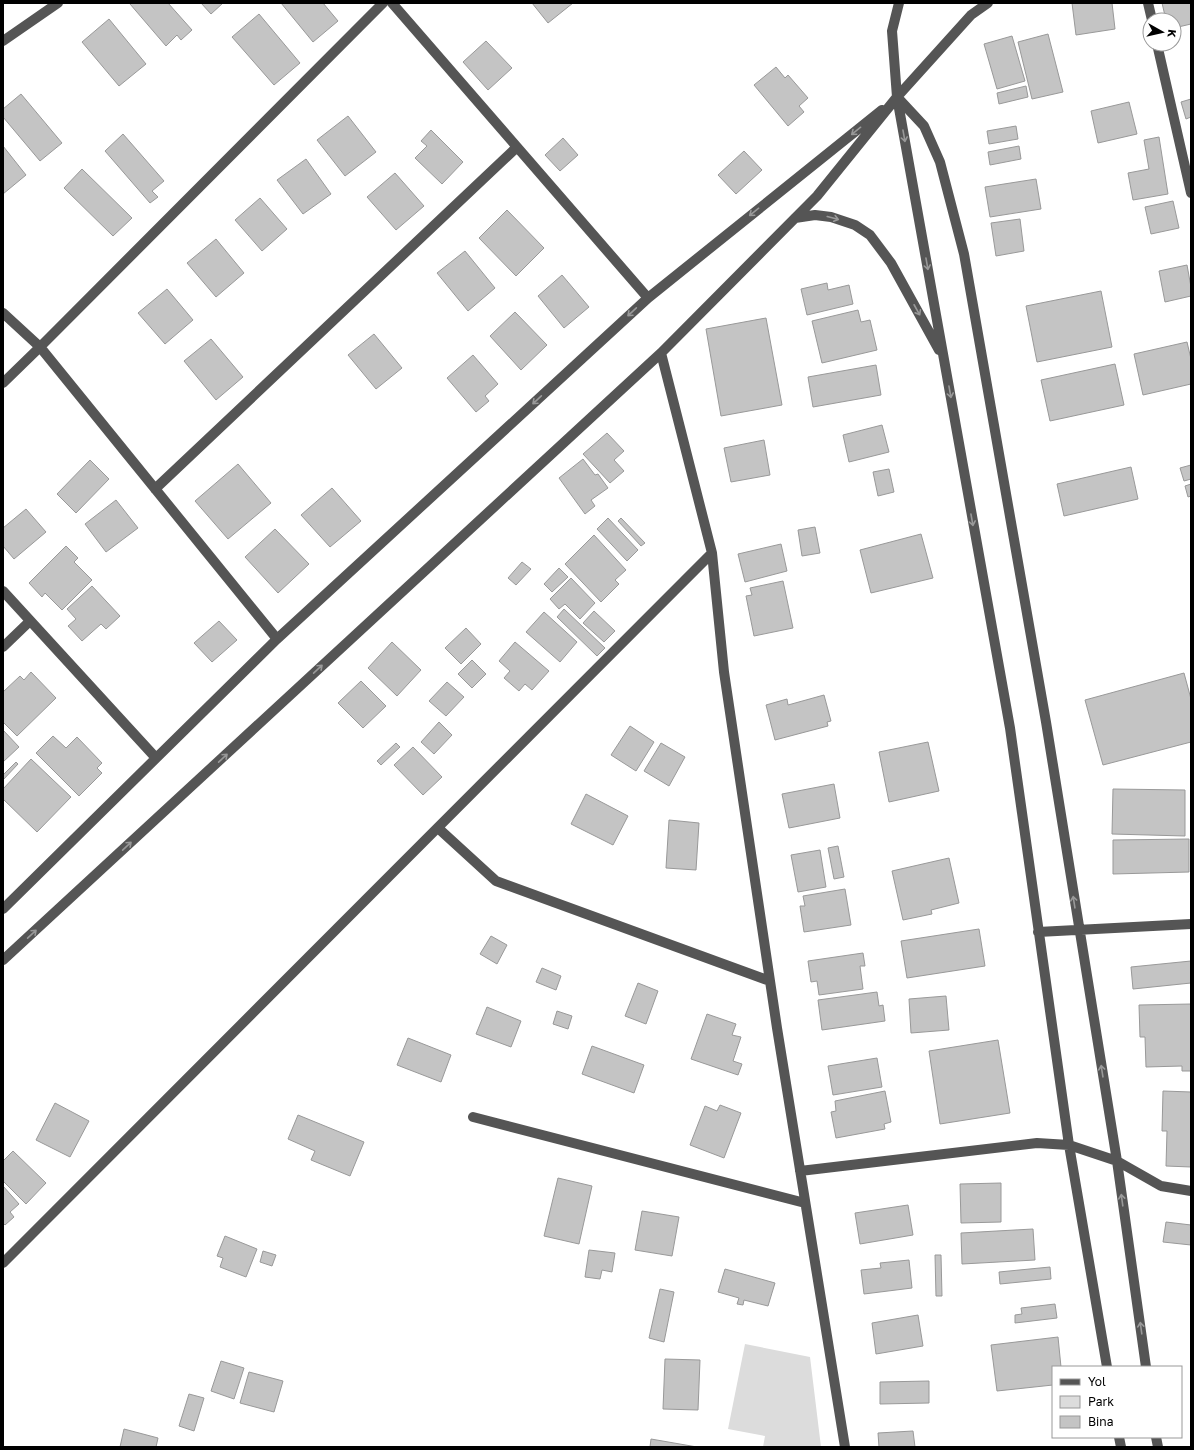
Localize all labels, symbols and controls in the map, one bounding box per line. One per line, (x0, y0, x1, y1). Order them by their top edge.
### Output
north arrow (1142, 12, 1182, 52)
text: K (1165, 29, 1179, 38)
one-way arrow (850, 126, 861, 135)
one-way arrow (900, 129, 908, 142)
one-way arrow (749, 208, 760, 216)
one-way arrow (827, 215, 840, 223)
one-way arrow (923, 257, 931, 270)
one-way arrow (914, 304, 922, 316)
one-way arrow (627, 307, 637, 317)
one-way arrow (946, 385, 954, 398)
one-way arrow (532, 395, 542, 404)
one-way arrow (969, 513, 977, 526)
one-way arrow (313, 665, 323, 674)
one-way arrow (218, 753, 228, 762)
one-way arrow (122, 841, 132, 851)
one-way arrow (1070, 895, 1078, 908)
one-way arrow (27, 929, 37, 939)
one-way arrow (1098, 1065, 1106, 1078)
one-way arrow (1118, 1194, 1126, 1207)
one-way arrow (1137, 1322, 1145, 1335)
legend (1052, 1366, 1182, 1438)
text: Yol (1088, 1374, 1106, 1389)
text: Park (1088, 1394, 1114, 1409)
text: Bina (1088, 1414, 1113, 1429)

